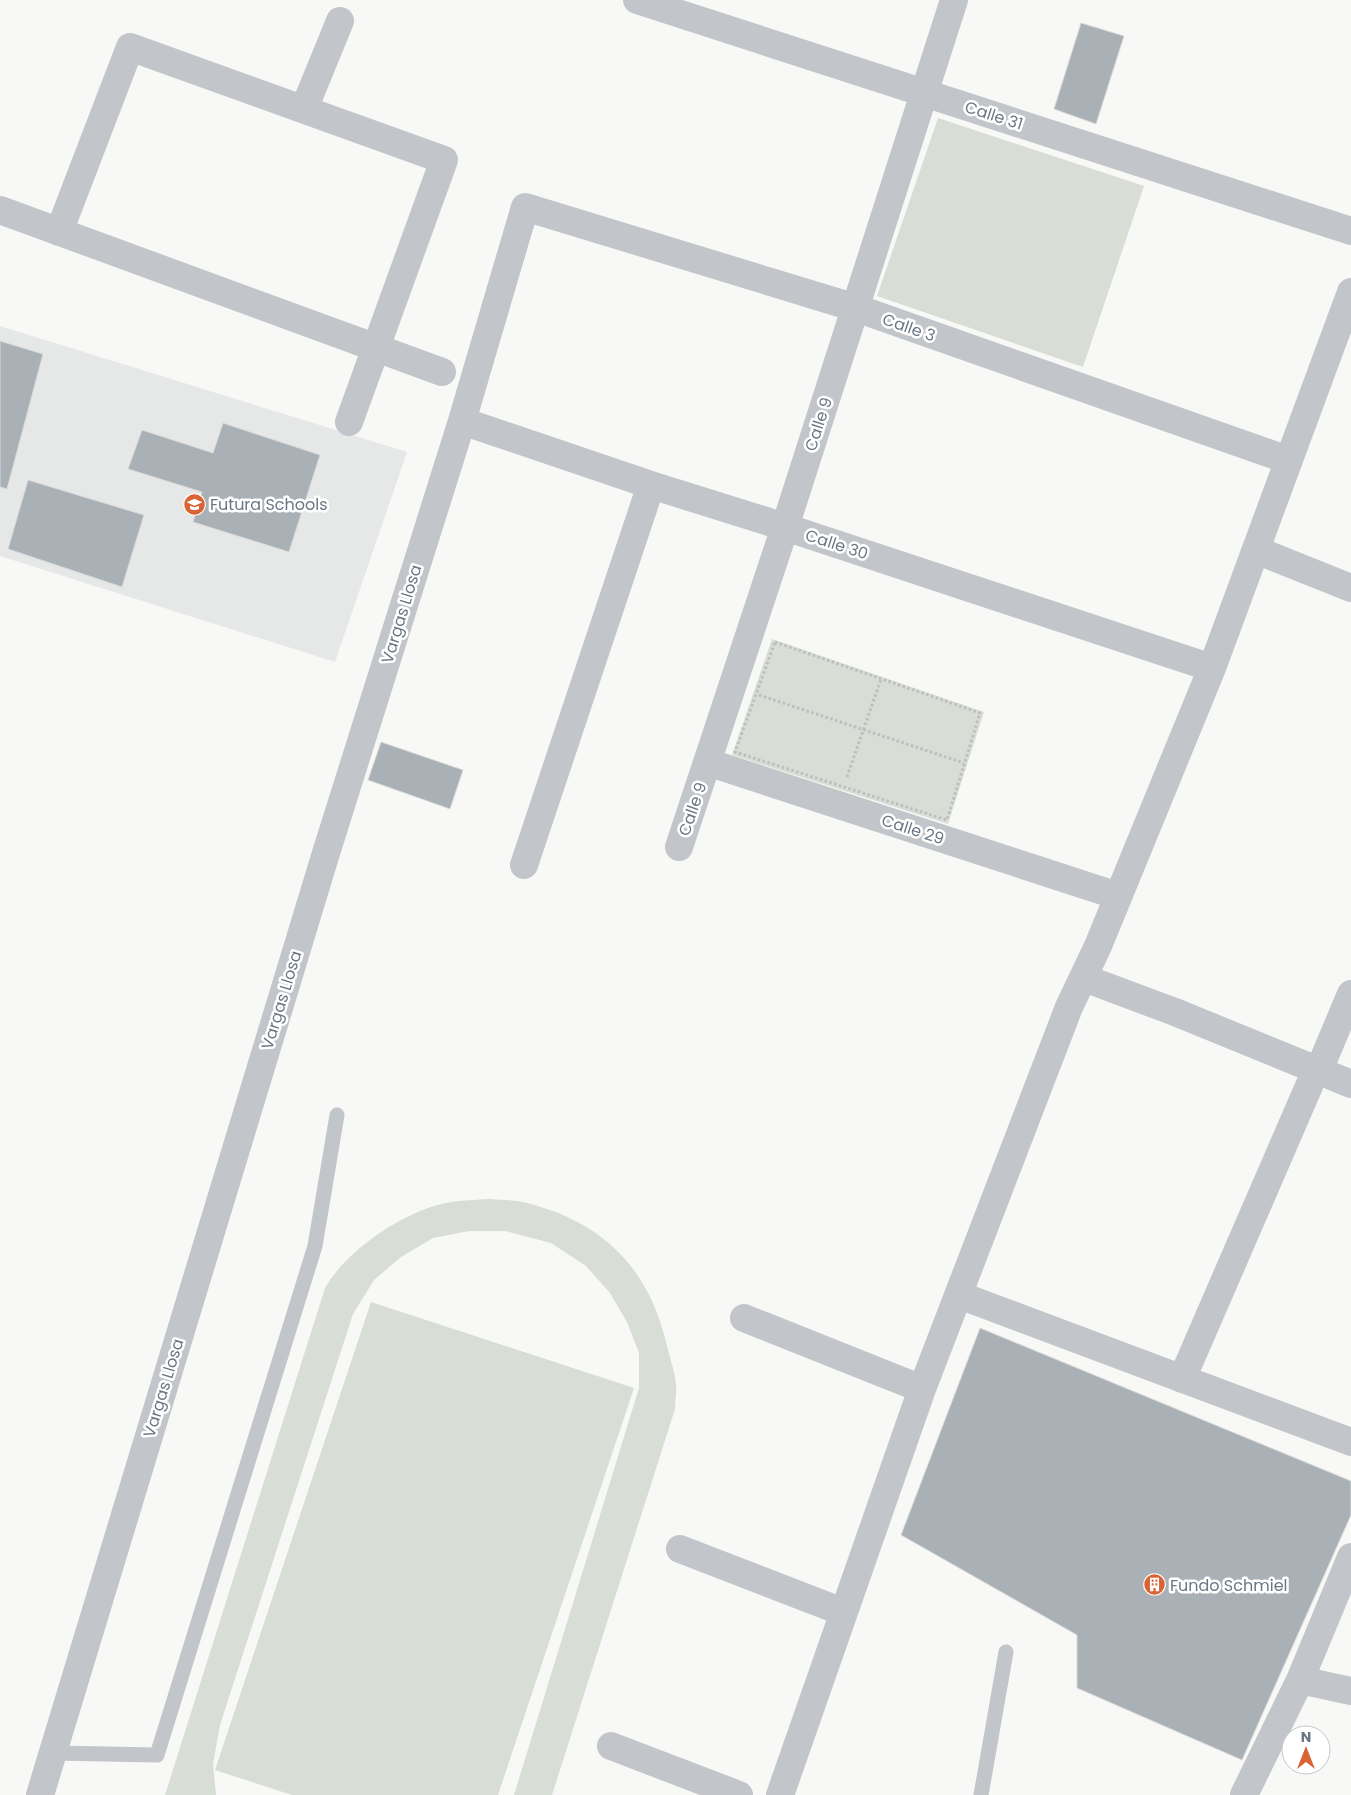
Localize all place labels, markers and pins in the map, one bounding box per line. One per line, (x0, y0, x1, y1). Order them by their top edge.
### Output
school or university icon: Futura Schools (182, 492, 206, 516)
place label: Futura Schools (210, 493, 328, 516)
building icon: Fundo Schmiel (1142, 1573, 1166, 1597)
place label: Fundo Schmiel (1170, 1574, 1288, 1597)

